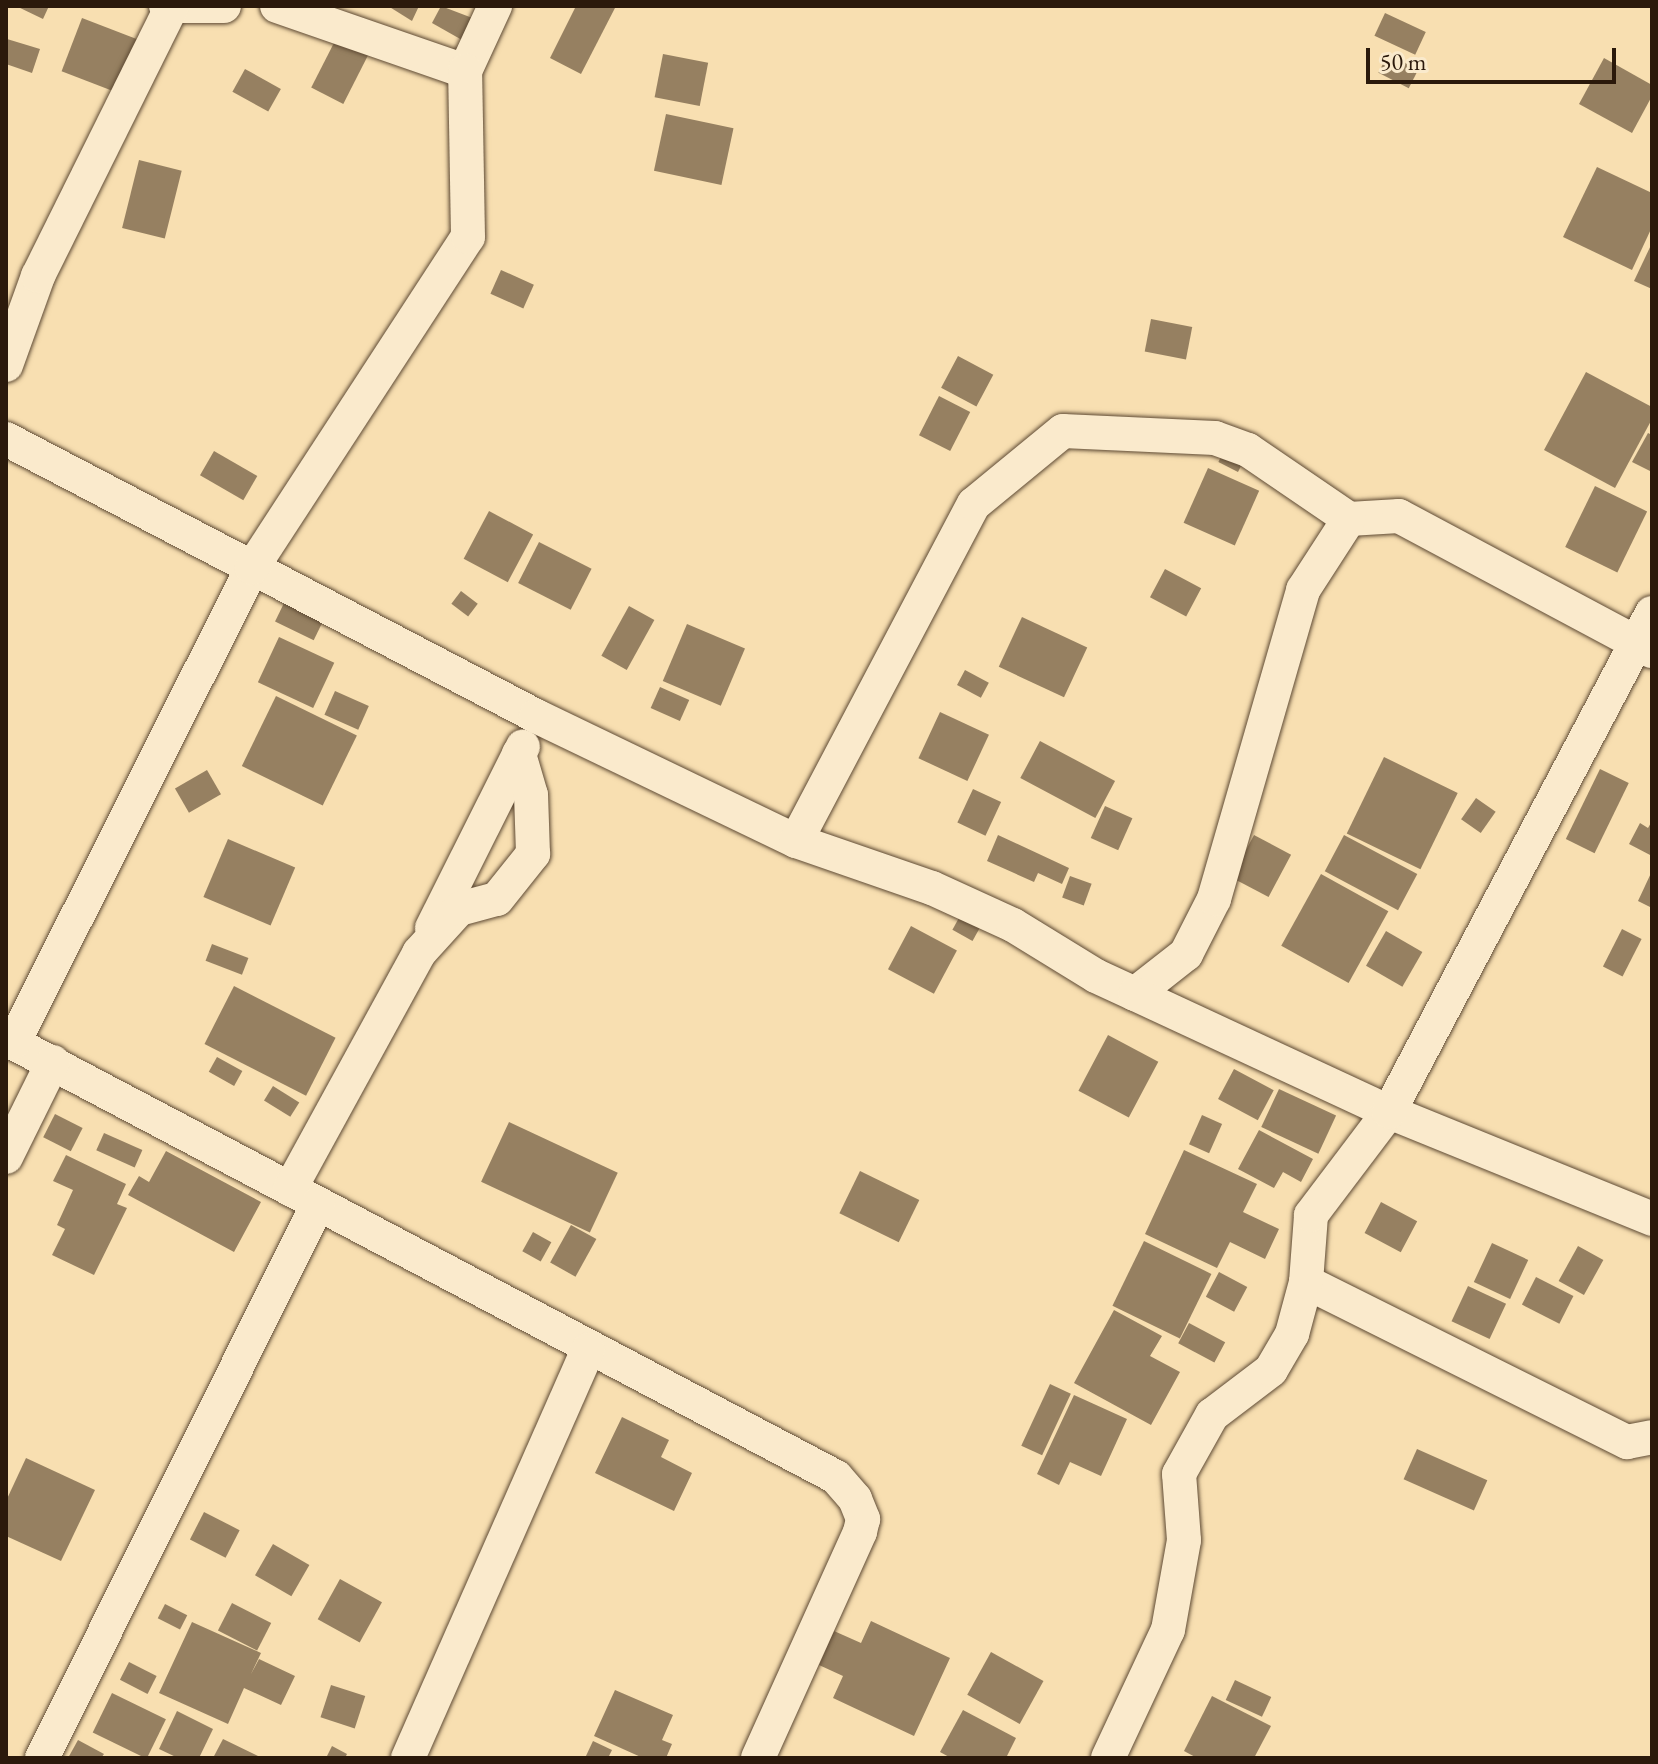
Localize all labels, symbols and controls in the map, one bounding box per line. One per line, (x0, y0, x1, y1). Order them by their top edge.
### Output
scale bar (1370, 32, 1620, 82)
text: 50 m (1380, 46, 1427, 77)

